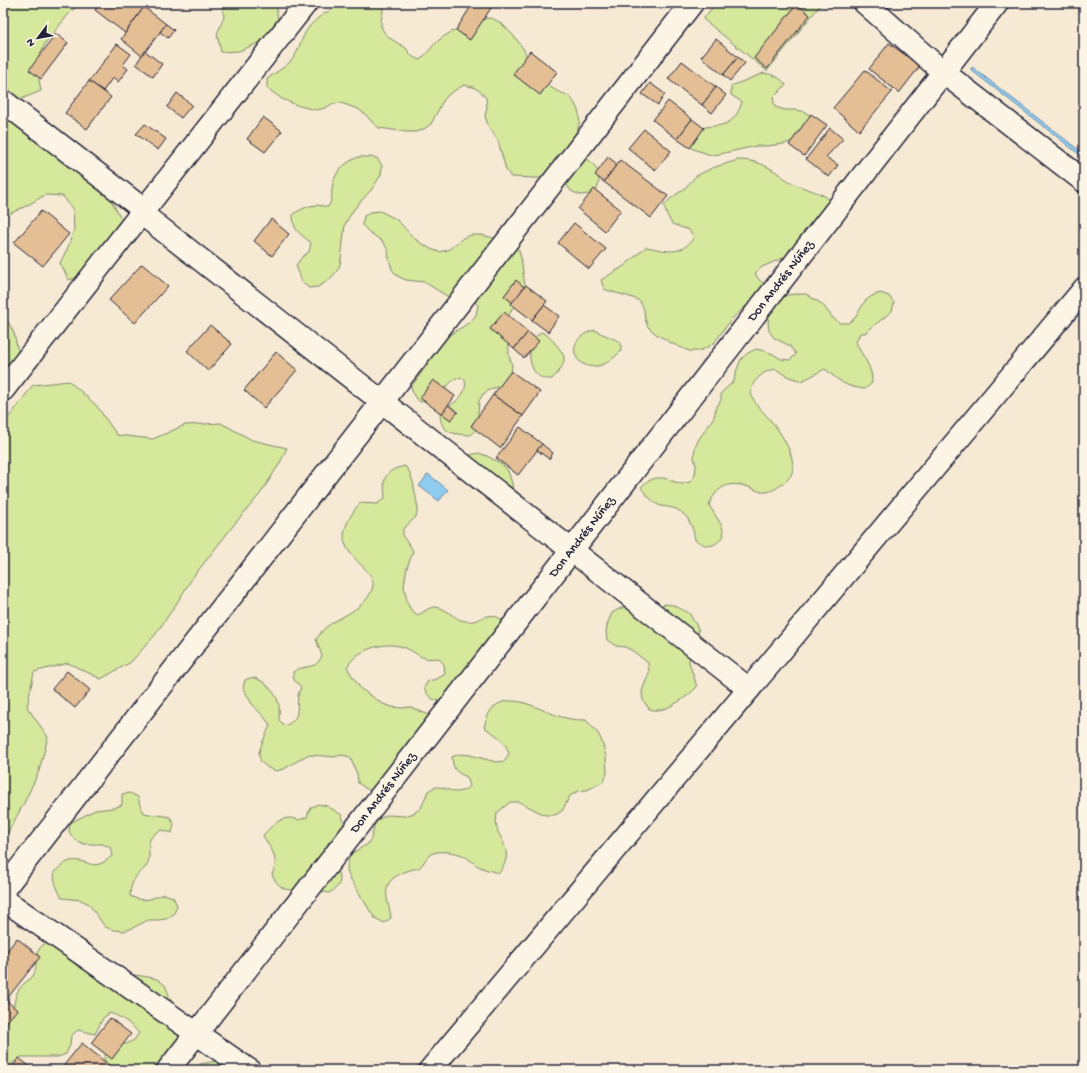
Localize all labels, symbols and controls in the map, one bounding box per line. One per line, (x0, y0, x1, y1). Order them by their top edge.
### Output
north arrow (18, 18, 58, 58)
text: N (24, 36, 38, 48)
street label: Don Andrés Núñez (744, 237, 818, 325)
street label: Don Andrés Núñez (545, 492, 619, 581)
street label: Don Andrés Núñez (347, 748, 420, 837)

